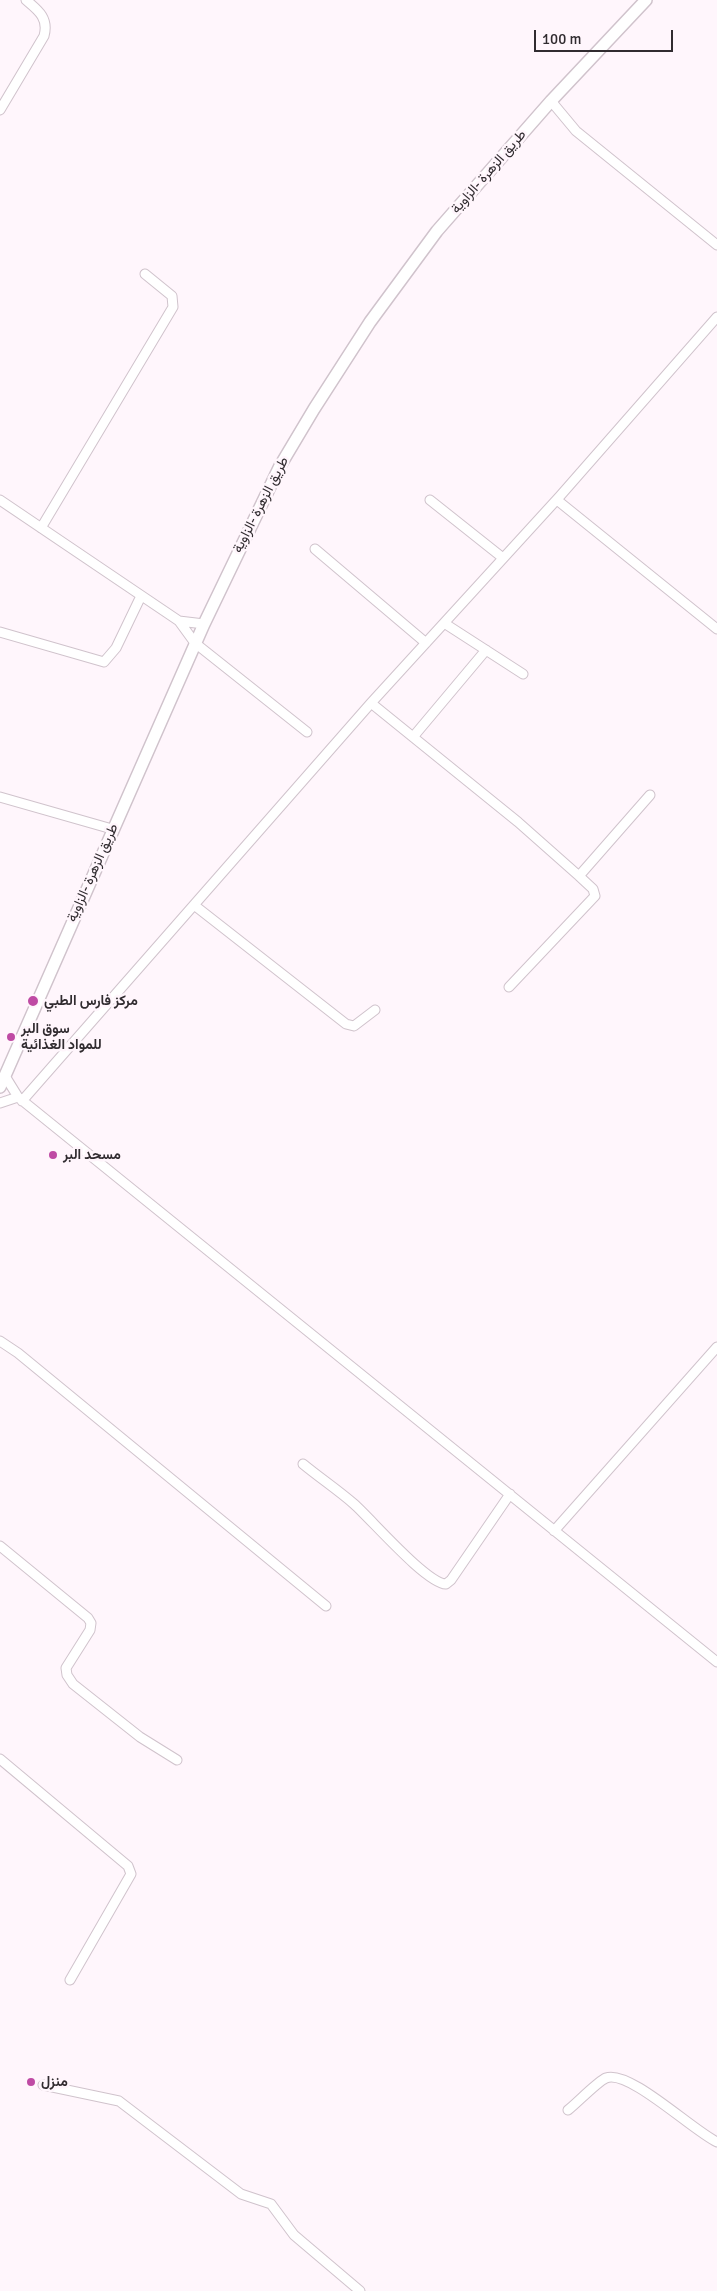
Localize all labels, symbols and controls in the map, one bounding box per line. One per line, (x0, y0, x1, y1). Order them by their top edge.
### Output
scale bar (537, 20, 676, 52)
text: 100 m (542, 30, 582, 48)
street label: طريق الزهرة -الزاوية (448, 127, 530, 217)
street label: طريق الزهرة -الزاوية (230, 454, 292, 556)
street label: طريق الزهرة -الزاوية (64, 821, 122, 925)
place label: مركز فارس الطبي (44, 993, 138, 1009)
marker: مركز فارس الطبي (26, 994, 40, 1008)
place label: سوق البر للمواد الغذائية (21, 1021, 102, 1054)
marker: سوق البر للمواد الغذائية (5, 1031, 17, 1043)
place label: مسحد البر (63, 1147, 121, 1163)
marker: مسحد البر (47, 1149, 59, 1161)
place label: منزل (41, 2074, 68, 2090)
marker: منزل (25, 2076, 37, 2088)

